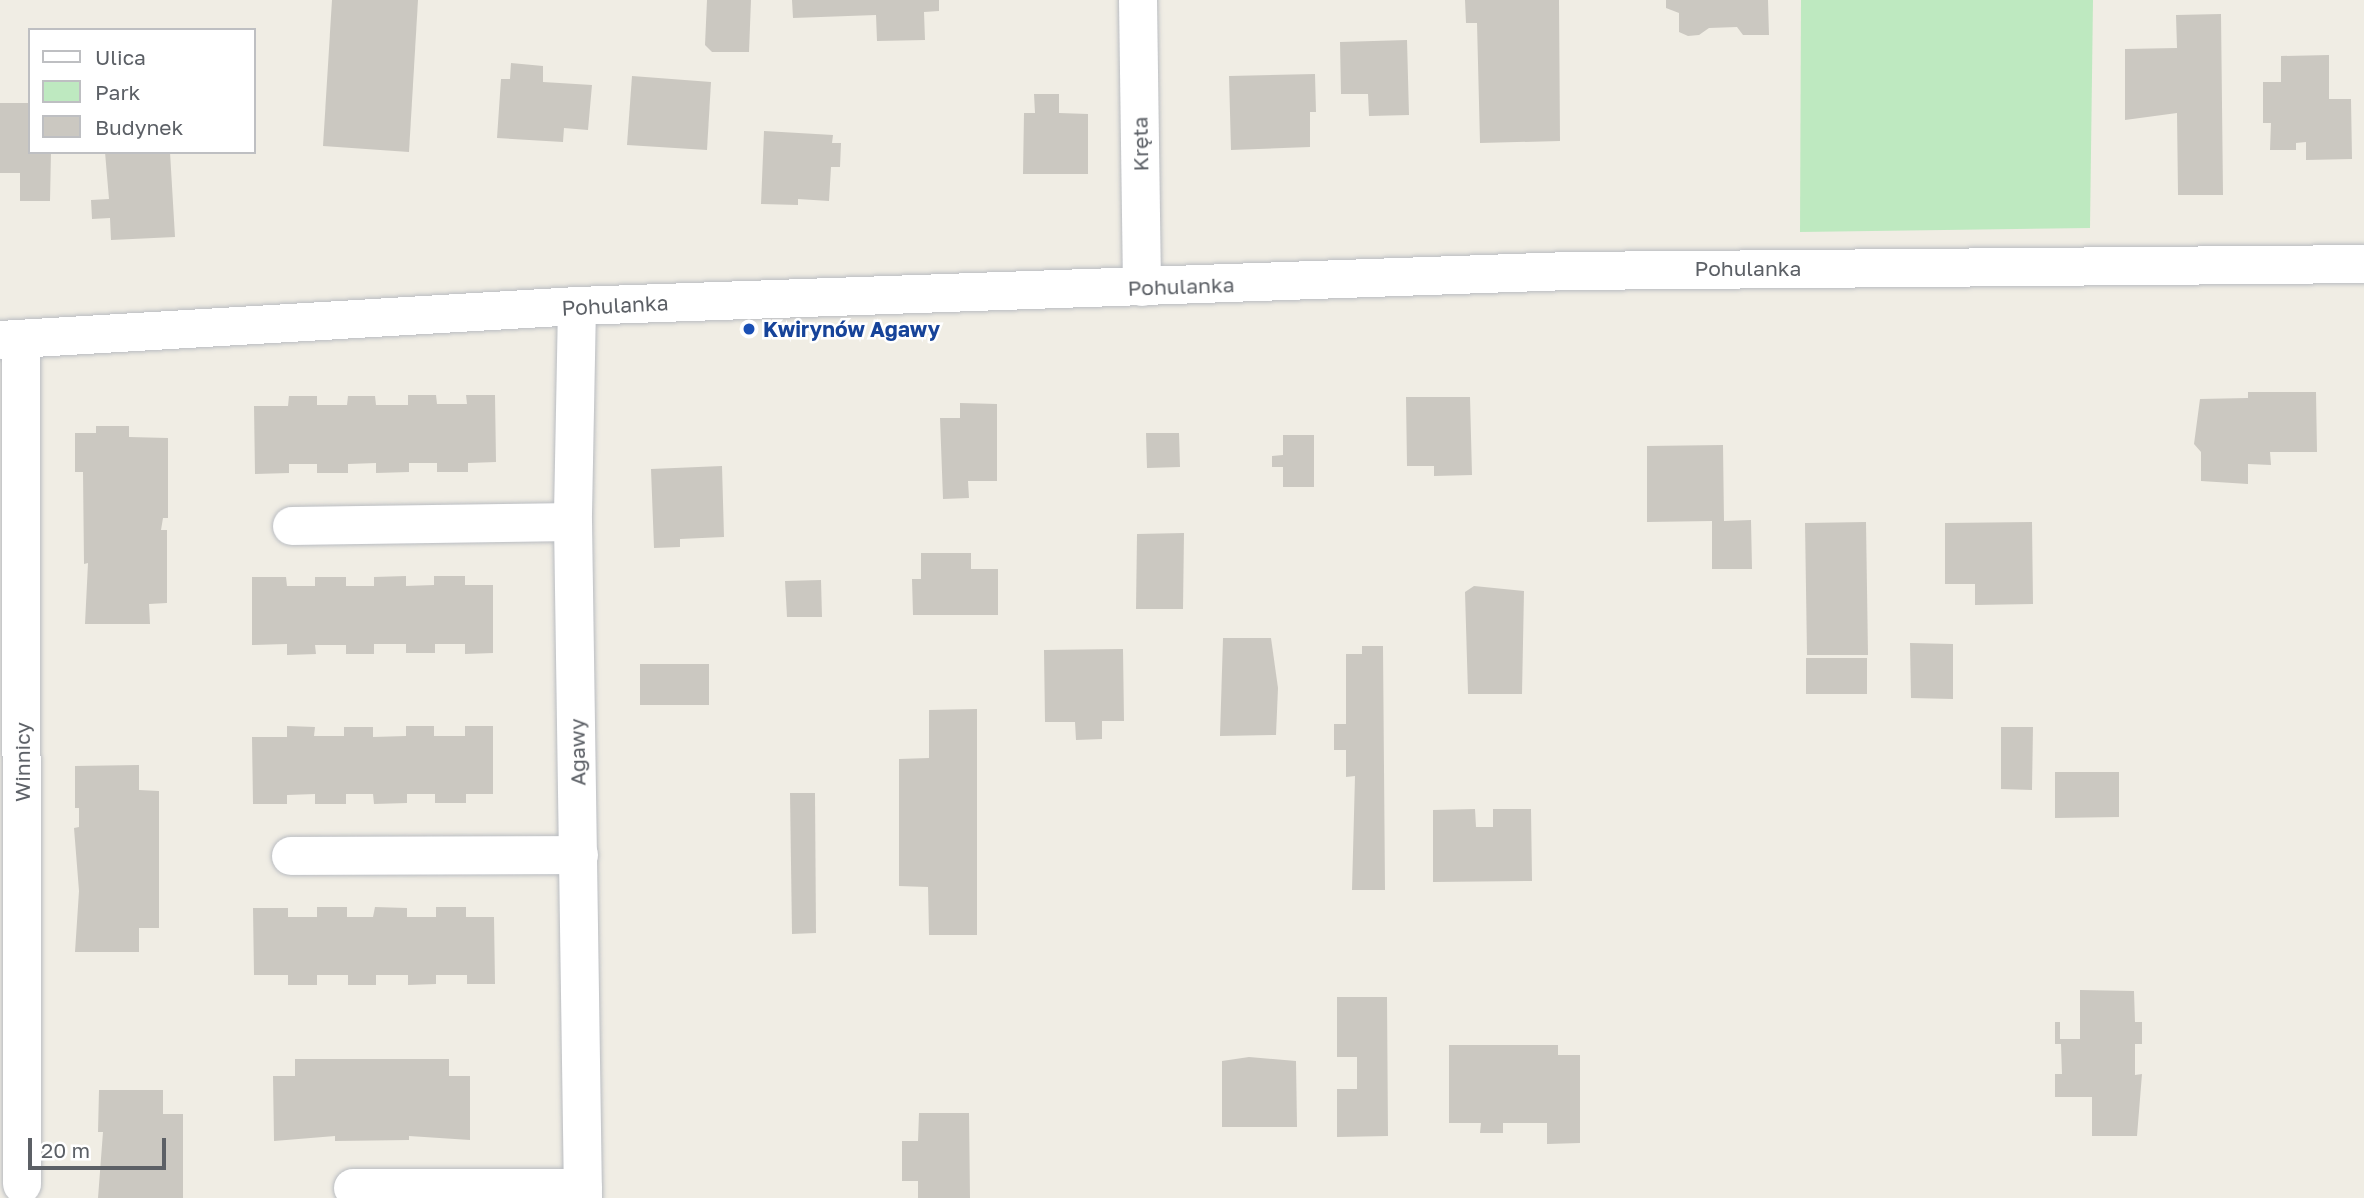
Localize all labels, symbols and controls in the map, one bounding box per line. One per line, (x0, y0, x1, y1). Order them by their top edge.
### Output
legend (28, 28, 256, 154)
text: Ulica (95, 44, 146, 70)
text: Park (95, 79, 140, 105)
text: Budynek (95, 114, 183, 140)
street label: Kręta (1127, 116, 1153, 172)
street label: Pohulanka (1695, 255, 1801, 281)
street label: Pohulanka (1127, 272, 1235, 300)
street label: Pohulanka (561, 290, 669, 320)
place label: Kwirynów Agawy (763, 316, 940, 342)
marker: Kwirynów Agawy (741, 321, 757, 337)
street label: Agawy (564, 718, 590, 786)
street label: Winnicy (9, 722, 35, 802)
scale bar (32, 1124, 170, 1168)
text: 20 m (41, 1137, 90, 1163)

